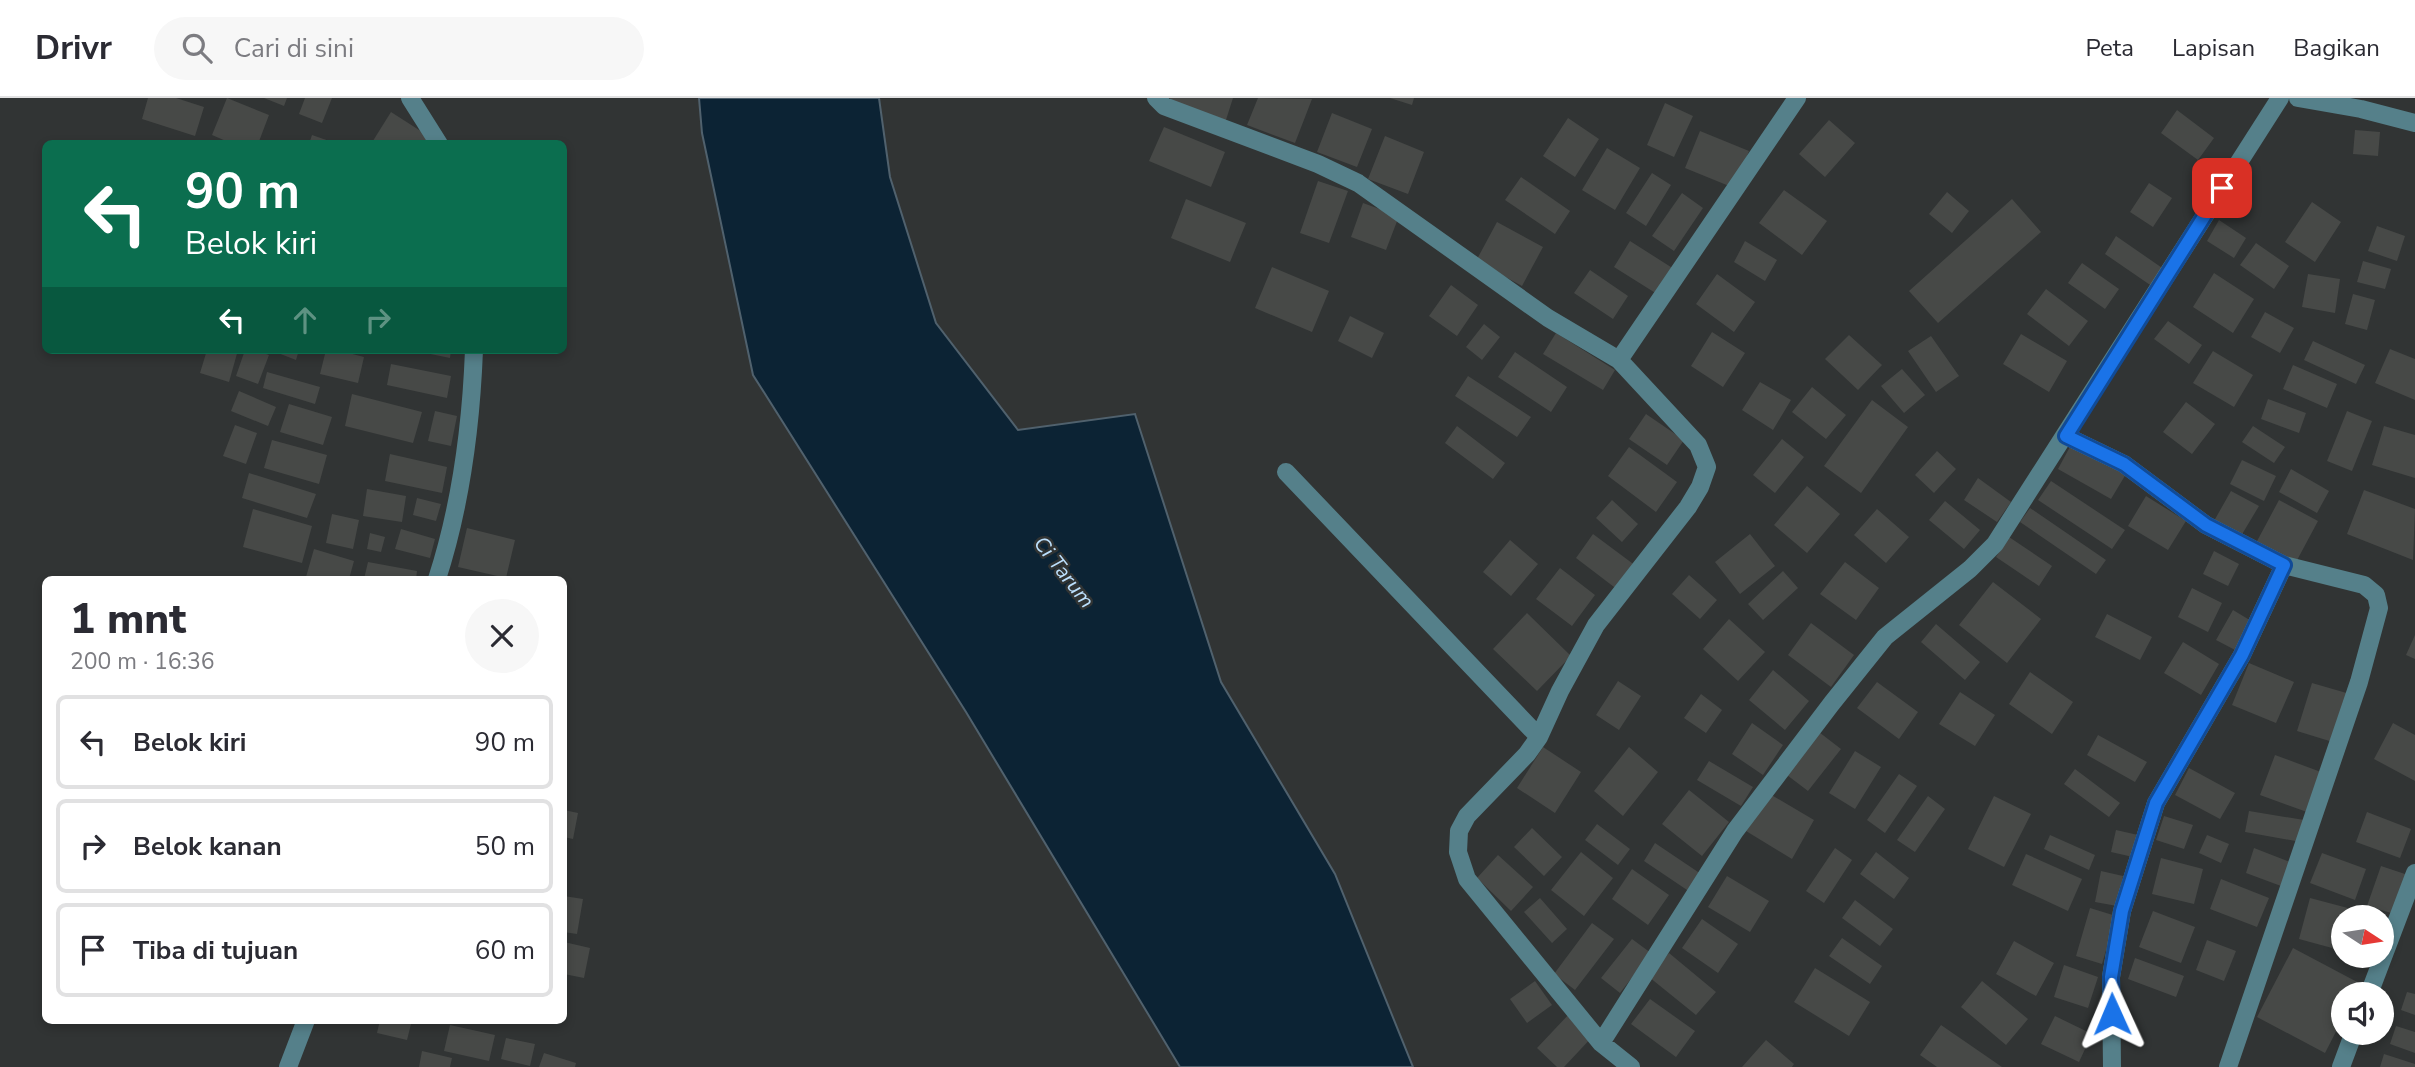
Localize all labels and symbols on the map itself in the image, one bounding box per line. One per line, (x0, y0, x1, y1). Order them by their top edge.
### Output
pin (2192, 158, 2252, 218)
water label: Ci Tarum (1027, 530, 1101, 614)
north arrow (2331, 905, 2394, 968)
position arrow (2075, 977, 2149, 1051)

